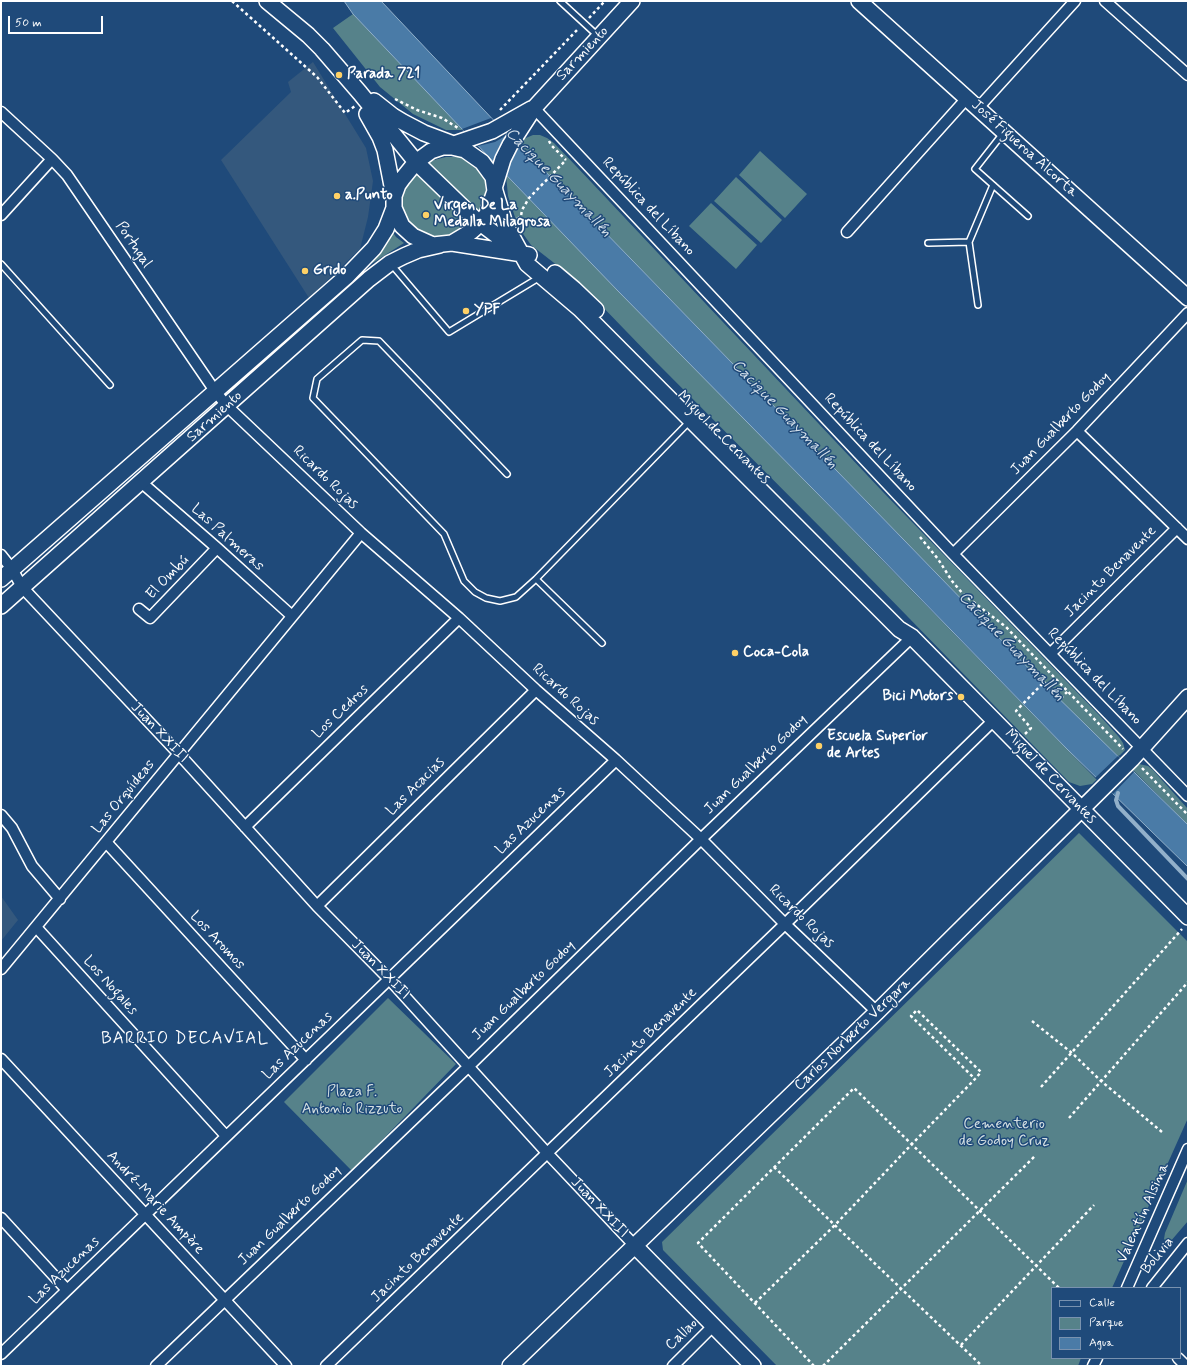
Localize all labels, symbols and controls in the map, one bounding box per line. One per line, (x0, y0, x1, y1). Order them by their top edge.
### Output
scale bar (10, 8, 105, 34)
text: 50 m (15, 15, 42, 31)
street label: Sarmiento (553, 23, 613, 85)
place label: Parada 721 (347, 66, 420, 84)
marker: Parada 721 (334, 70, 344, 80)
street label: José Figueroa Alcorta (967, 96, 1081, 202)
water label: Cacique Guaymallén (501, 124, 615, 242)
street label: República del Líbano (598, 154, 698, 260)
place label: a.Punto (345, 187, 393, 205)
marker: a.Punto (332, 191, 342, 201)
place label: Virgen De La Medalla Milagrosa (434, 197, 551, 232)
marker: Virgen De La Medalla Milagrosa (421, 210, 431, 220)
street label: Portugal (111, 218, 155, 272)
place label: Grido (313, 262, 346, 280)
marker: Grido (300, 266, 310, 276)
place label: YPF (474, 302, 501, 320)
marker: YPF (461, 306, 471, 316)
water label: Cacique Guaymallén (727, 356, 841, 474)
street label: Juan Gualberto Godoy (1007, 369, 1115, 479)
street label: Sarmiento (184, 388, 246, 446)
street label: Miguel de Cervantes (673, 388, 773, 488)
street label: República del Líbano (820, 390, 920, 496)
street label: Ricardo Rojas (289, 442, 361, 514)
street label: Las Palmeras (187, 500, 267, 576)
street label: Jacinto Benavente (1061, 522, 1161, 622)
street label: El Ombú (143, 552, 193, 604)
water label: Cacique Guaymallén (954, 588, 1068, 706)
street label: República del Líbano (1043, 625, 1145, 729)
place label: Coca-Cola (743, 644, 809, 662)
marker: Coca-Cola (730, 648, 740, 658)
street label: Ricardo Rojas (528, 660, 602, 730)
street label: Los Cedros (309, 681, 373, 743)
place label: Bici Motors (883, 688, 953, 706)
marker: Bici Motors (956, 692, 966, 702)
street label: Juan XXIII (126, 699, 192, 767)
street label: Juan Gualberto Godoy (701, 711, 811, 819)
street label: Miguel de Cervantes (1000, 726, 1100, 828)
place label: Escuela Superior de Artes (827, 728, 928, 763)
marker: Escuela Superior de Artes (814, 741, 824, 751)
street label: Las Acacias (383, 754, 449, 820)
street label: Las Orquídeas (89, 756, 159, 838)
street label: Las Azucenas (492, 783, 570, 859)
street label: Ricardo Rojas (765, 881, 837, 953)
street label: Los Aromos (185, 908, 249, 974)
street label: Juan XXIII (347, 936, 413, 1004)
street label: Juan Gualberto Godoy (469, 937, 579, 1045)
street label: Los Nogales (79, 953, 141, 1019)
street label: Carlos Norberto Vergara (791, 975, 915, 1095)
street label: Jacinto Benavente (601, 984, 701, 1082)
street label: Las Azucenas (259, 1008, 337, 1084)
district label: BARRIO DECAVIAL (103, 1029, 267, 1049)
park label: Plaza F. Antonio Rizzuto (302, 1084, 402, 1119)
park label: Cementerio de Godoy Cruz (959, 1116, 1049, 1151)
street label: André-Marie Ampère (102, 1147, 208, 1259)
street label: Valentín Alsina (1114, 1160, 1174, 1266)
street label: Juan Gualberto Godoy (235, 1162, 345, 1270)
street label: Juan XXIII (566, 1174, 632, 1242)
street label: Jacinto Benavente (368, 1209, 468, 1307)
street label: Las Azucenas (26, 1233, 104, 1309)
street label: Bolivia (1138, 1234, 1178, 1278)
legend (1051, 1287, 1181, 1359)
text: Calle (1089, 1295, 1115, 1311)
street label: Callao (662, 1315, 702, 1355)
text: Parque (1089, 1315, 1124, 1331)
text: Agua (1089, 1335, 1113, 1351)

